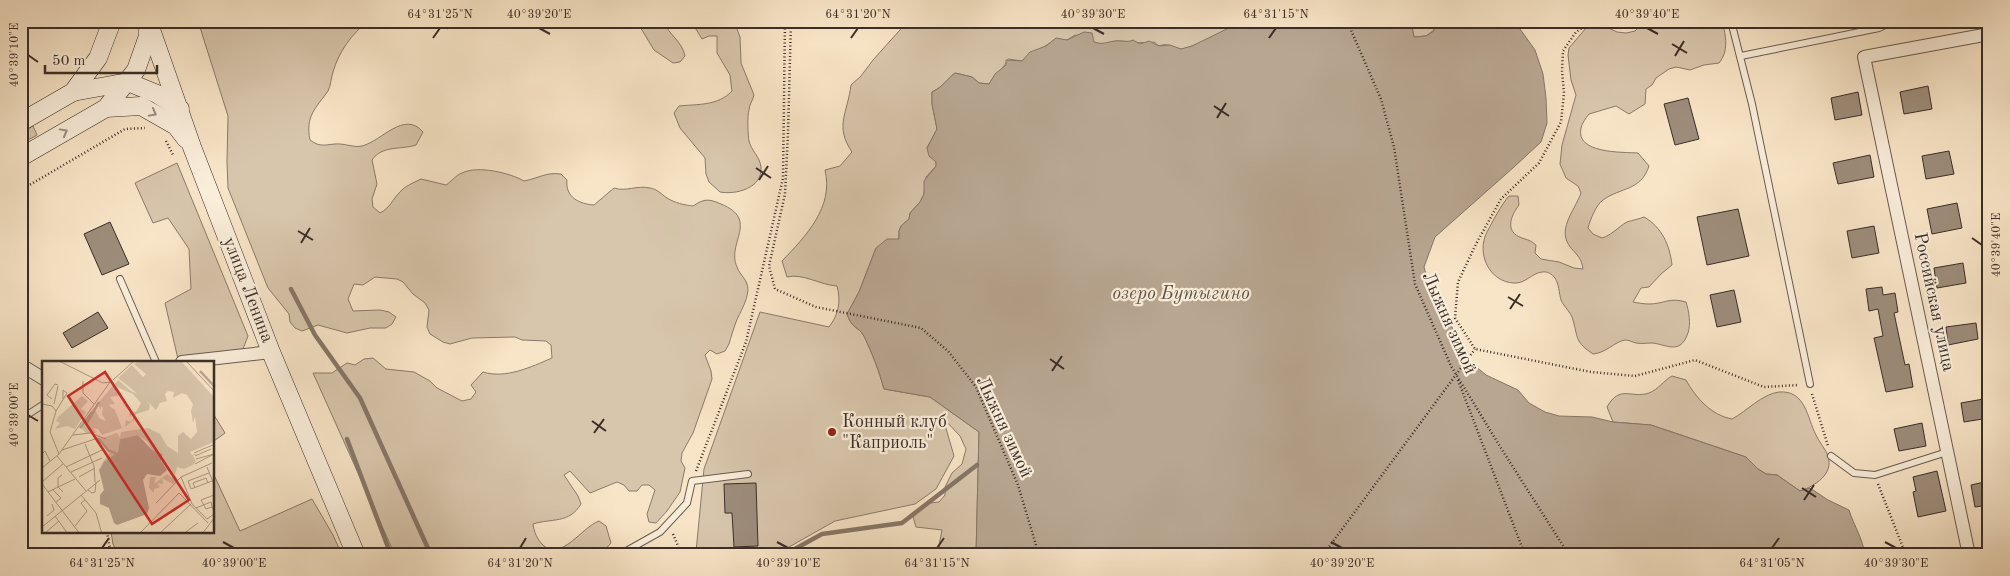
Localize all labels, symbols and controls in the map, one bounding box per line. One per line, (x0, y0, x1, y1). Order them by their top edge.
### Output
text: 64°31'25"N (407, 8, 473, 21)
text: 64°31'15"N (1243, 8, 1309, 21)
text: 40°39'20"E (507, 9, 571, 21)
text: 64°31'20"N (825, 9, 891, 21)
text: 40°39'30"E (1061, 9, 1125, 21)
text: 40°39'40"E (1615, 9, 1679, 21)
text: 40°39'10"E (9, 23, 21, 87)
scale bar (45, 42, 158, 74)
text: 50 m (52, 54, 86, 69)
one-way arrow (148, 107, 157, 117)
one-way arrow (58, 129, 67, 139)
text: 40°39'40"E (1991, 213, 2003, 277)
street label: Российская улица (1910, 231, 1958, 373)
street label: улица Ленина (220, 235, 276, 345)
street label: Лыжня зимой (1418, 269, 1480, 377)
water label: озеро Бутыгино (1112, 285, 1250, 304)
inset map (42, 361, 215, 534)
street label: Лыжня зимой (973, 374, 1035, 480)
text: 40°39'00"E (9, 383, 21, 447)
place label: Конный клуб "Каприоль" (842, 413, 947, 452)
marker: Конный клуб "Каприоль" (826, 426, 838, 438)
text: 64°31'25"N (69, 557, 135, 570)
text: 64°31'15"N (904, 557, 970, 570)
text: 64°31'05"N (1739, 557, 1805, 570)
text: 40°39'00"E (202, 558, 266, 570)
text: 64°31'20"N (487, 558, 553, 570)
text: 40°39'10"E (756, 558, 820, 570)
text: 40°39'20"E (1310, 558, 1374, 570)
text: 40°39'30"E (1864, 558, 1928, 570)

